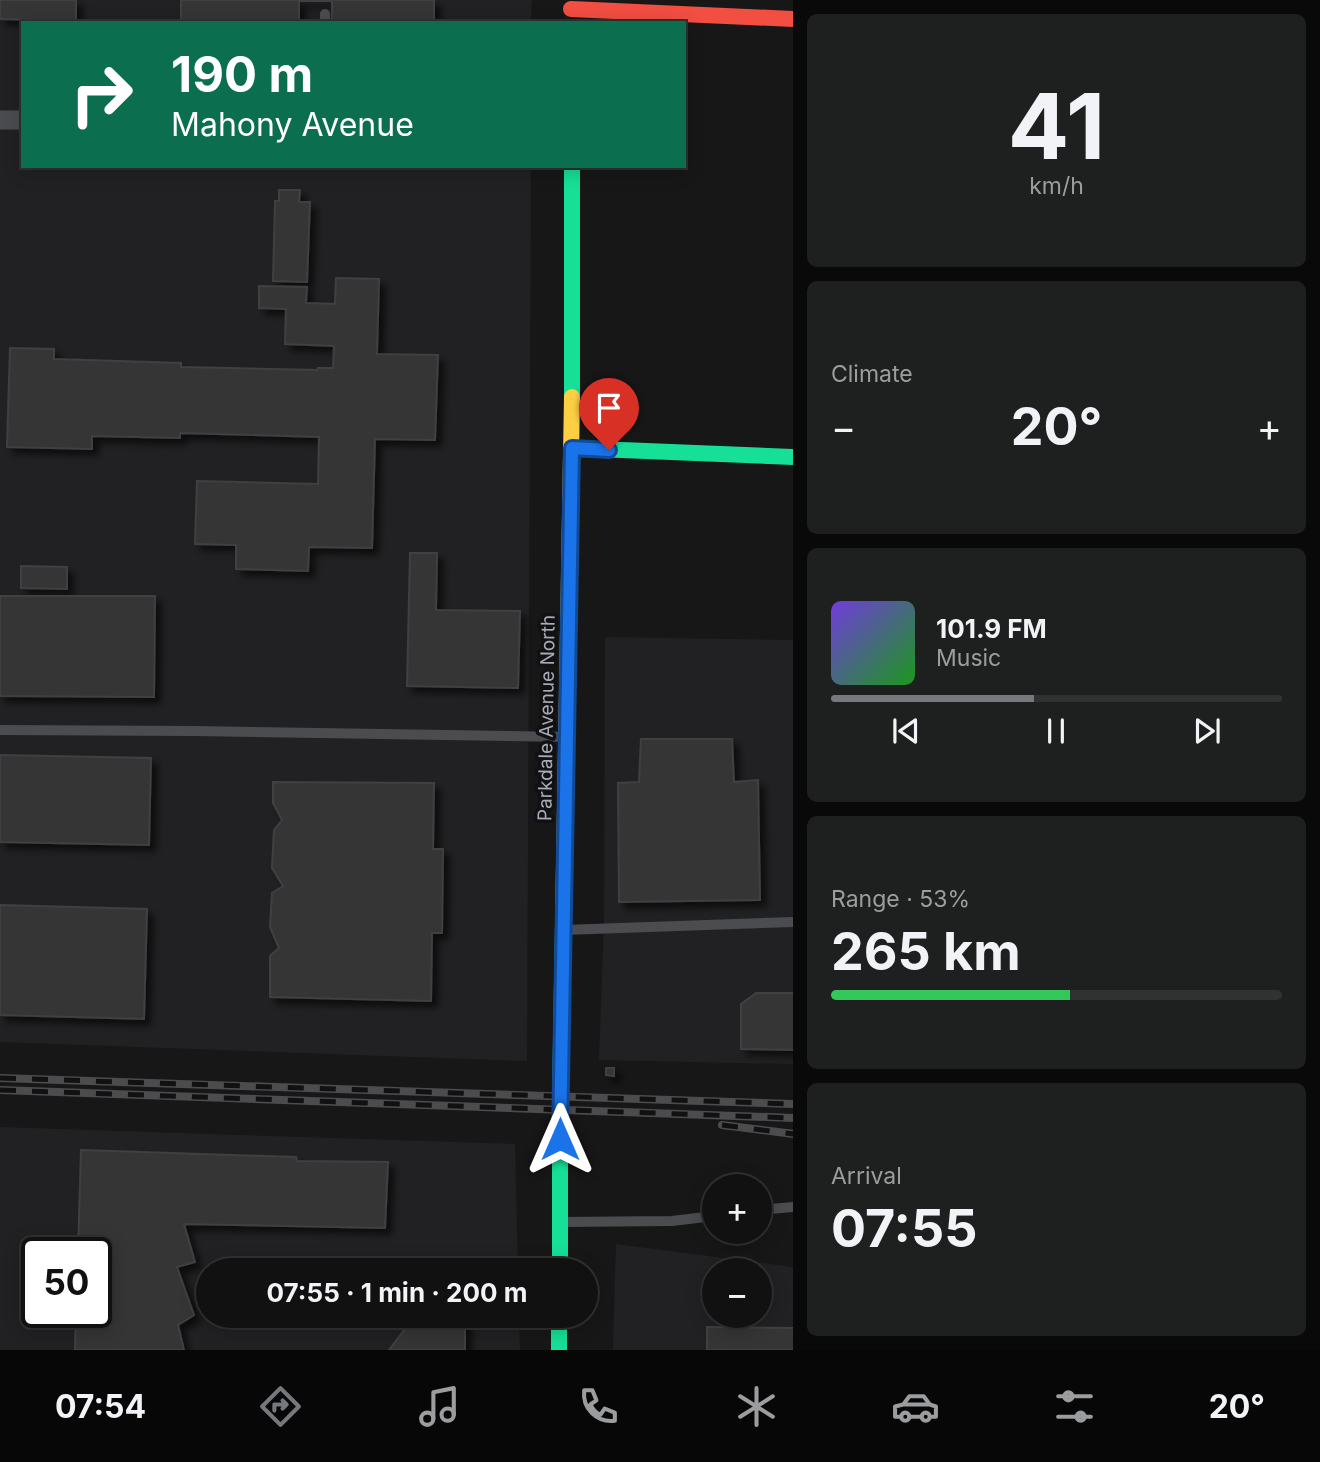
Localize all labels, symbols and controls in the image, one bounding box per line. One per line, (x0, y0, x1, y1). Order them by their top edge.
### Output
text: 190 m (171, 45, 313, 104)
icon: right (56, 49, 147, 140)
text: 41 (1008, 71, 1105, 181)
text: Mahony Avenue (171, 105, 414, 144)
text: km/h (1029, 172, 1084, 200)
text: Climate (831, 360, 913, 388)
pin (579, 378, 639, 450)
icon: arrive (590, 389, 628, 427)
text: 20° (1011, 395, 1102, 458)
text: − (831, 404, 856, 450)
text: + (1257, 404, 1282, 450)
text: 101.9 FM (936, 613, 1047, 644)
street label: Parkdale Avenue North (533, 615, 560, 821)
text: Music (936, 644, 1001, 672)
icon: previous (887, 712, 925, 750)
icon: pause (1037, 712, 1075, 750)
icon: next (1188, 712, 1226, 750)
text: Range · 53% (831, 885, 970, 913)
text: 265 km (831, 920, 1021, 983)
position arrow (523, 1102, 597, 1176)
text: Arrival (831, 1162, 902, 1190)
map controls (702, 1174, 772, 1328)
button: + (702, 1174, 772, 1244)
text: 07:55 (831, 1197, 977, 1260)
speed limit sign: 50 (21, 1237, 112, 1328)
button: − (702, 1258, 772, 1328)
text: 07:55 · 1 min · 200 m (267, 1277, 527, 1308)
icon: directions (256, 1382, 305, 1431)
icon: music (415, 1382, 464, 1431)
icon: phone (574, 1382, 623, 1431)
icon: climate (732, 1382, 781, 1431)
icon: car (891, 1382, 940, 1431)
icon: filters (1050, 1382, 1099, 1431)
text: 07:54 (55, 1387, 146, 1426)
text: 20° (1209, 1387, 1265, 1426)

